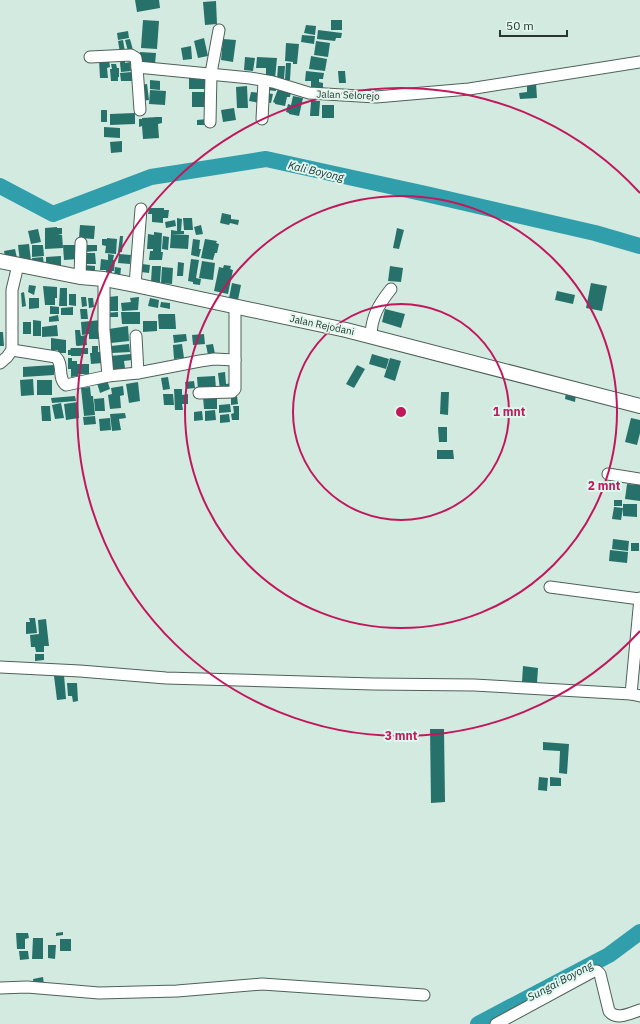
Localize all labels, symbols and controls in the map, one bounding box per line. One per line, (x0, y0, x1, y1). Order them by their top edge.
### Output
scale bar (500, 12, 567, 38)
text: 50 m (506, 18, 534, 33)
street label: Jalan Selorejo (316, 87, 380, 103)
water label: Kali Boyong (287, 158, 346, 184)
street label: Jalan Rejodani (289, 312, 355, 338)
text: 1 mnt (493, 404, 526, 419)
centre of rings (394, 405, 408, 419)
text: 2 mnt (588, 478, 621, 493)
text: 3 mnt (385, 728, 418, 743)
water label: Sungai Boyong (525, 958, 595, 1004)

